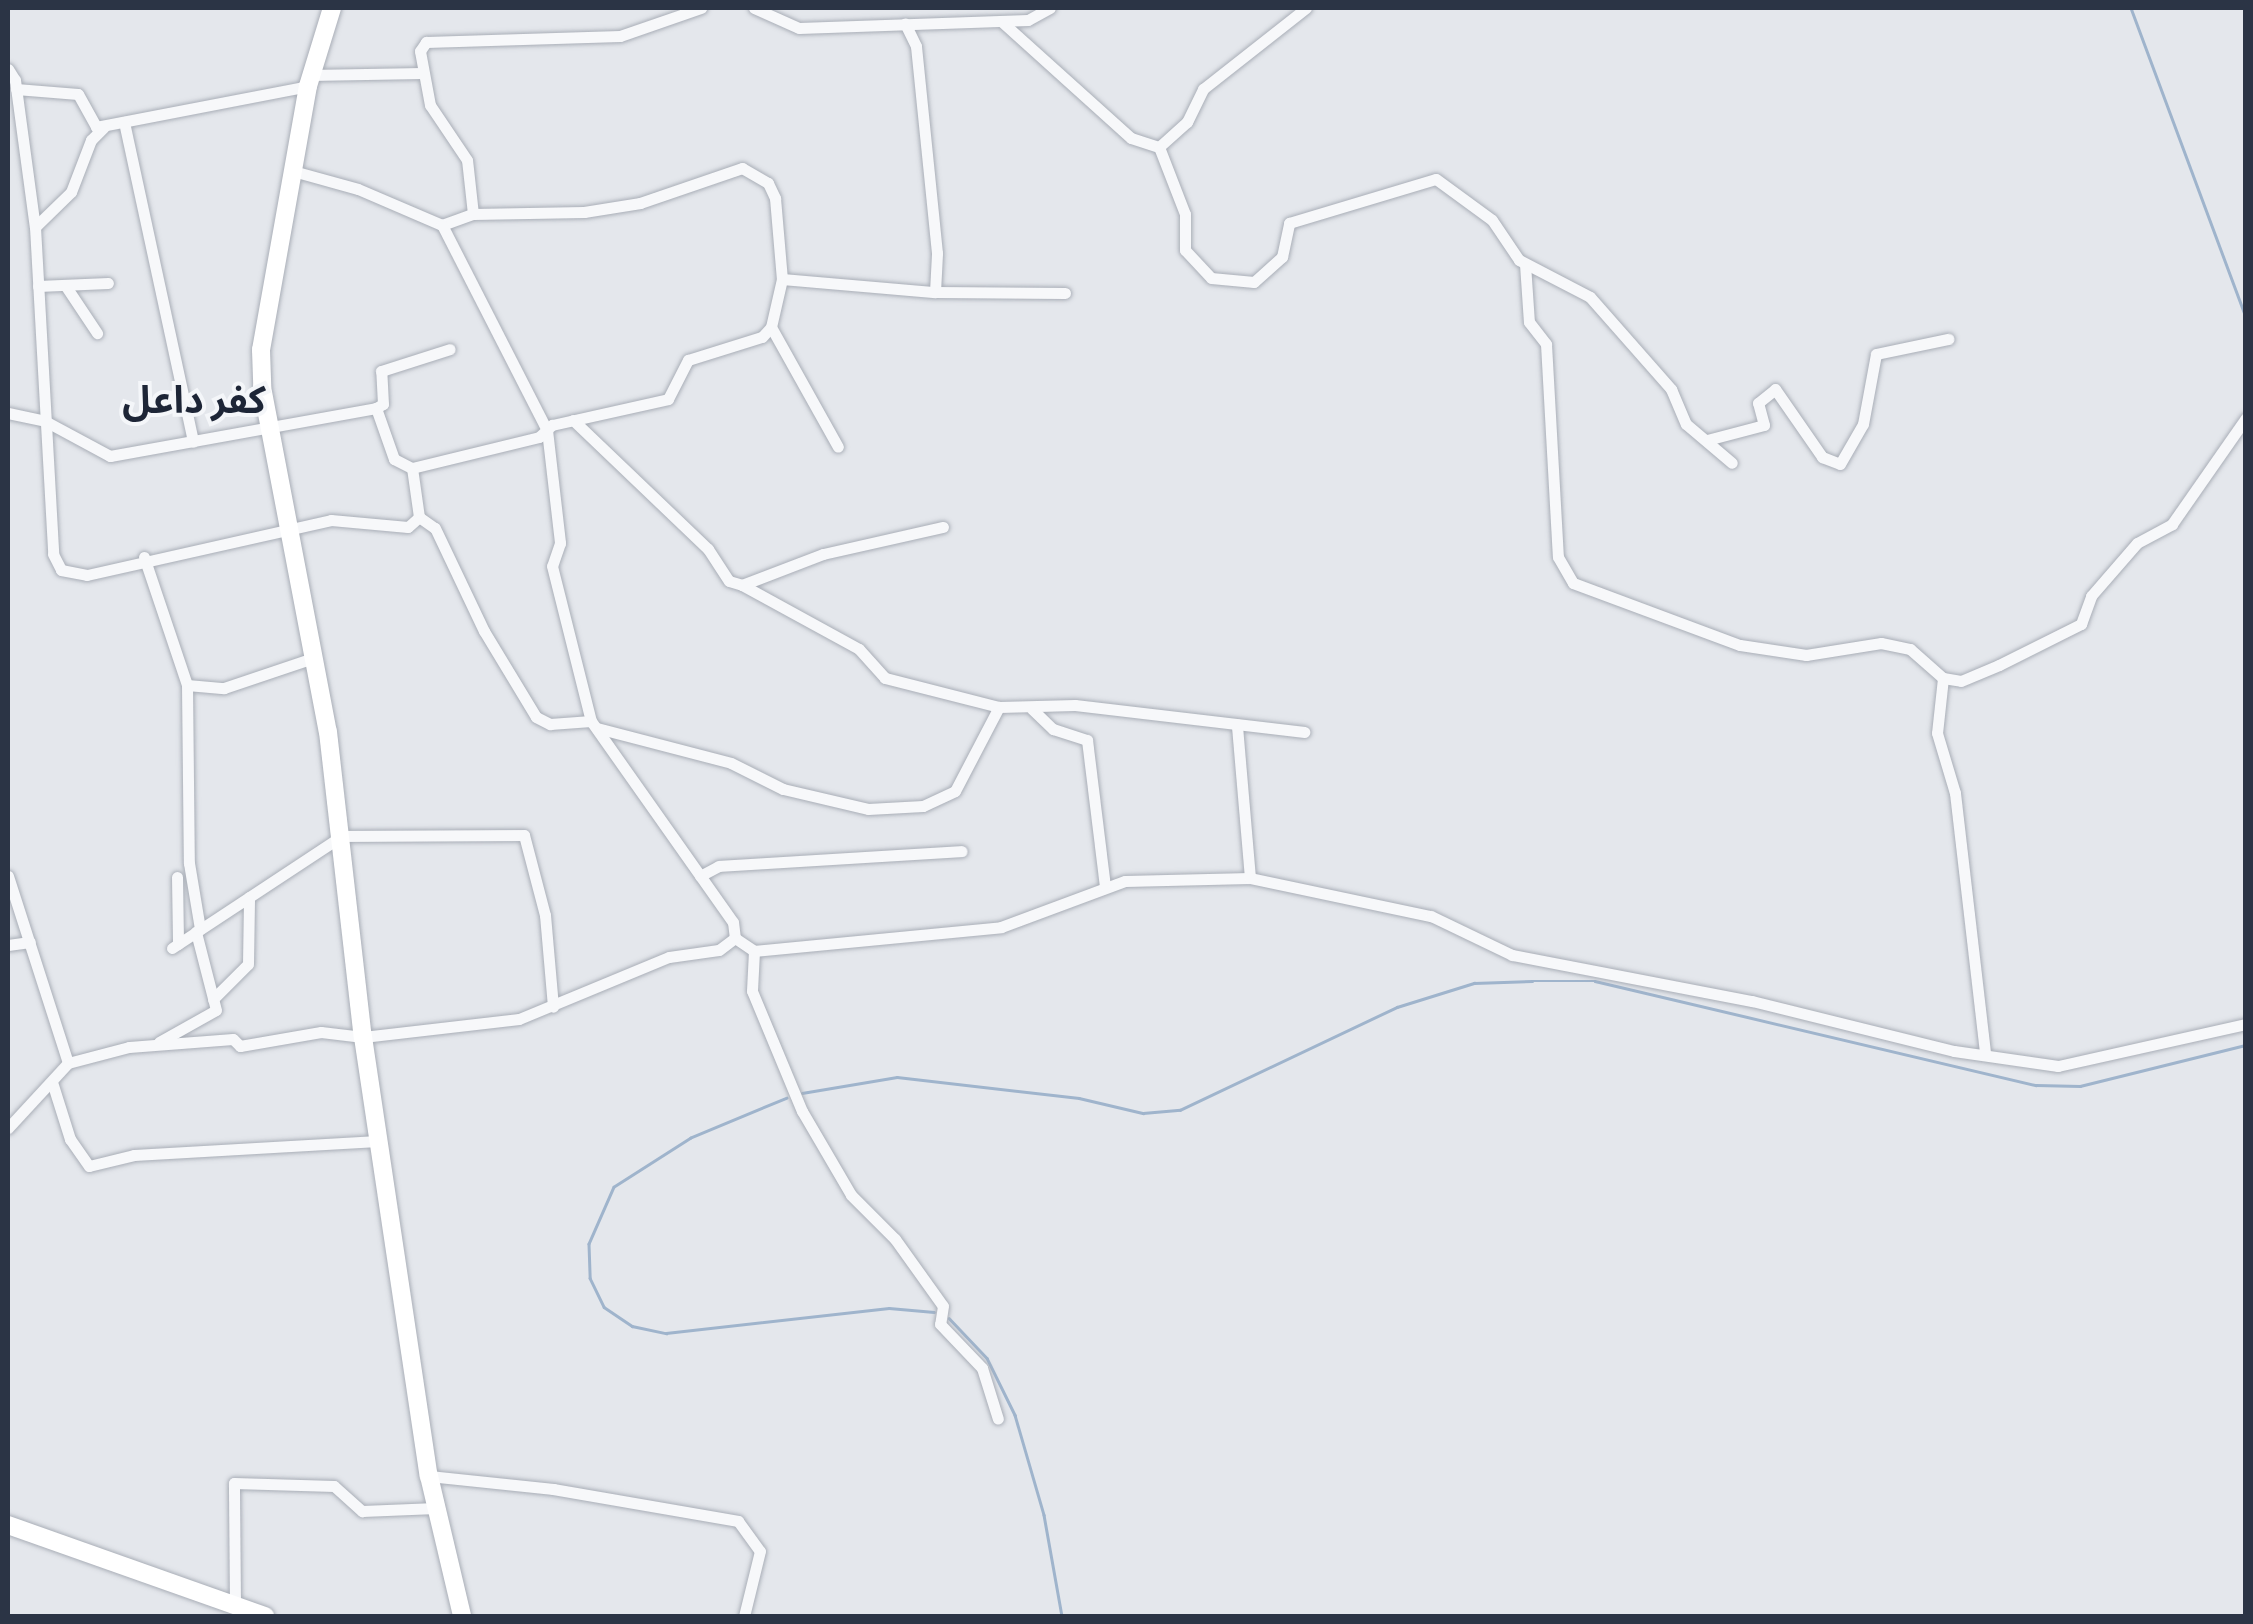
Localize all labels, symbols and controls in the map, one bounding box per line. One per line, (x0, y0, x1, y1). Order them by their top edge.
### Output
district label: كفر داعل (122, 376, 266, 422)

